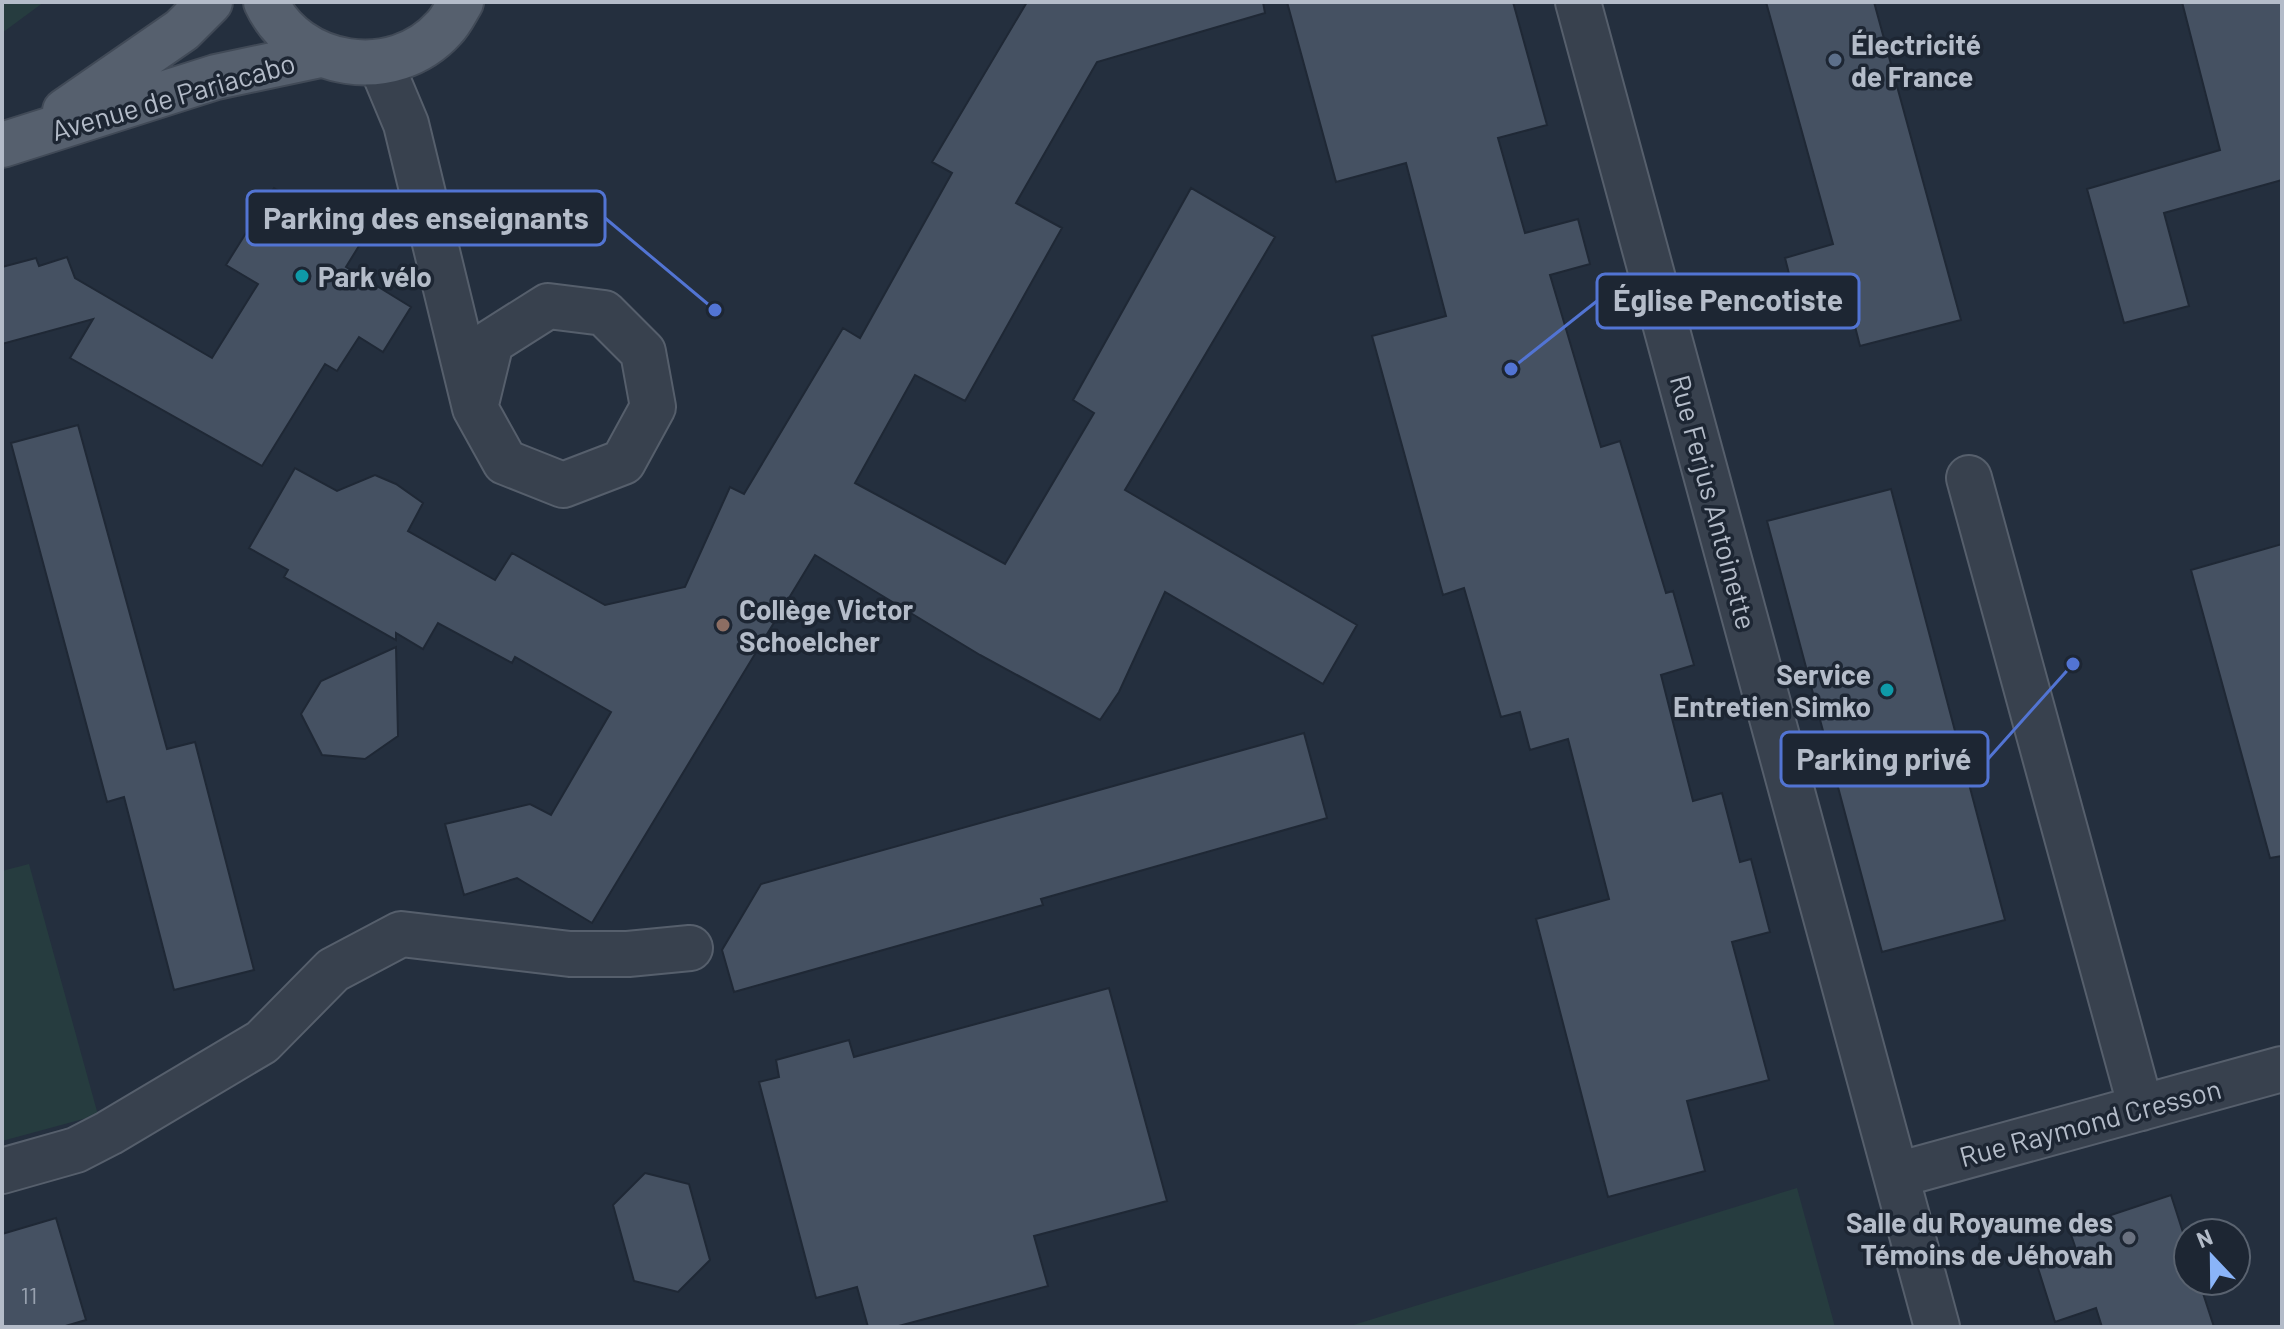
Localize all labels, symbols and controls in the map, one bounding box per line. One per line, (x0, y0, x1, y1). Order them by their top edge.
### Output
place label: Électricité de France (1851, 27, 1981, 93)
street label: Avenue de Pariacabo (47, 45, 299, 147)
marker: Électricité de France (1826, 51, 1844, 69)
callout: Parking des enseignants (247, 191, 605, 245)
text: Parking des enseignants (263, 199, 589, 235)
place label: Park vélo (318, 259, 432, 293)
marker: Park vélo (293, 267, 311, 285)
callout: Église Pencotiste (1597, 274, 1859, 328)
text: Église Pencotiste (1613, 281, 1843, 317)
street label: Rue Ferjus Antoinette (1664, 371, 1764, 633)
place label: Collège Victor Schoelcher (739, 592, 914, 658)
marker: Collège Victor Schoelcher (714, 616, 732, 634)
place label: Service Entretien Simko (1673, 657, 1871, 723)
marker: Service Entretien Simko (1878, 681, 1896, 699)
callout: Parking privé (1781, 732, 1988, 786)
text: Parking privé (1797, 740, 1971, 776)
street label: Rue Raymond Cresson (1955, 1071, 2225, 1173)
place label: Salle du Royaume des Témoins de Jéhovah (1846, 1205, 2113, 1271)
north arrow (2172, 1217, 2252, 1297)
text: N (2192, 1223, 2216, 1252)
marker: Salle du Royaume des Témoins de Jéhovah (2120, 1229, 2138, 1247)
house number: 11 (21, 1280, 37, 1309)

